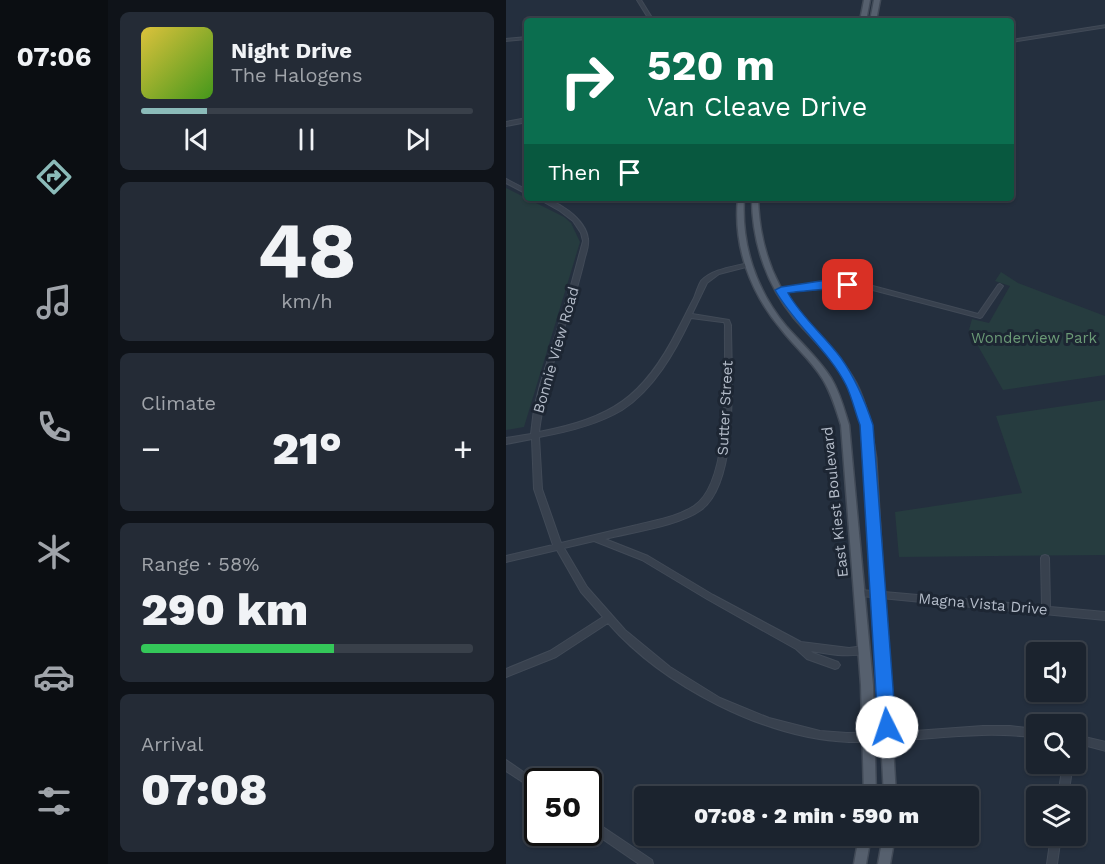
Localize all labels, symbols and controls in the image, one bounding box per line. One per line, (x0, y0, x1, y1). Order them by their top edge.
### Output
text: Night Drive (231, 38, 352, 63)
text: 07:06 (17, 41, 91, 73)
text: 520 m (647, 41, 775, 90)
icon: right (548, 42, 626, 120)
text: The Halogens (231, 63, 363, 87)
text: Van Cleave Drive (647, 91, 867, 123)
icon: previous (180, 123, 213, 156)
icon: pause (290, 123, 323, 156)
icon: next (401, 123, 434, 156)
icon: directions (33, 156, 75, 198)
icon: arrive (613, 156, 646, 189)
text: Then (548, 160, 601, 185)
text: 48 (257, 204, 357, 296)
pin (822, 259, 873, 310)
icon: arrive (831, 268, 864, 301)
icon: music (33, 281, 75, 323)
street label: Bonnie View Road (529, 285, 583, 415)
text: km/h (281, 289, 333, 313)
park label: Wonderview Park (971, 329, 1098, 347)
street label: Sutter Street (714, 359, 737, 456)
text: Climate (141, 391, 216, 415)
icon: phone (33, 406, 75, 448)
text: 21° (272, 422, 342, 475)
street label: East Kiest Boulevard (818, 426, 852, 578)
text: − (141, 429, 161, 468)
text: + (453, 429, 473, 468)
icon: climate (33, 531, 75, 573)
text: Range · 58% (141, 552, 259, 576)
text: 290 km (141, 583, 308, 636)
street label: Magna Vista Drive (918, 589, 1048, 619)
map controls (1026, 642, 1086, 846)
button: sound (1026, 642, 1086, 702)
icon: car (33, 656, 75, 698)
position arrow (855, 695, 919, 759)
button: search (1026, 714, 1086, 774)
text: Arrival (141, 732, 203, 756)
text: 07:08 (141, 763, 267, 816)
speed limit sign: 50 (524, 768, 602, 846)
icon: filters (33, 780, 75, 822)
button: layers (1026, 786, 1086, 846)
text: 07:08 · 2 min · 590 m (694, 803, 919, 828)

